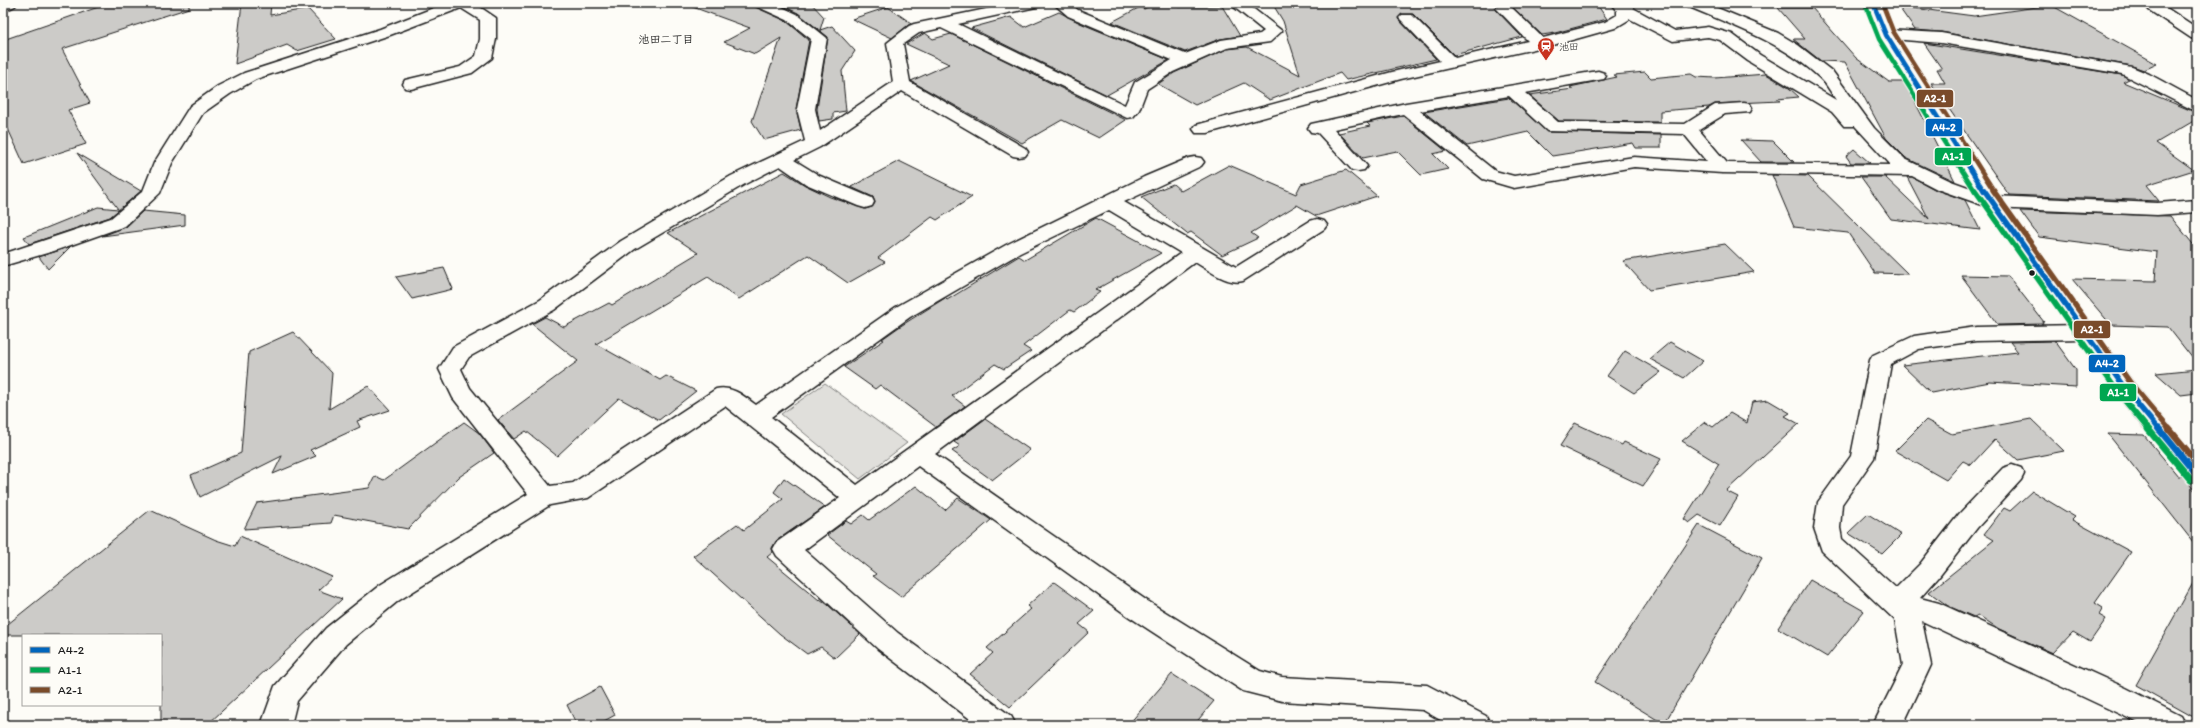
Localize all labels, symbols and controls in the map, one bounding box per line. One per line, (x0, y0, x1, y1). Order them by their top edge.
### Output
district label: 池田二丁目 (639, 33, 694, 46)
station icon: 池田 (1536, 36, 1556, 61)
place label: 池田 (1559, 40, 1579, 53)
line badge: A2-1 (1916, 89, 1954, 108)
text: A2-1 (1923, 92, 1947, 105)
line badge: A4-2 (1925, 118, 1963, 137)
text: A4-2 (1931, 121, 1956, 134)
line badge: A1-1 (1934, 147, 1972, 166)
text: A1-1 (1941, 150, 1965, 163)
unlabelled marker (2027, 268, 2037, 278)
line badge: A2-1 (2073, 320, 2111, 339)
text: A2-1 (2080, 323, 2104, 336)
line badge: A4-2 (2088, 354, 2126, 373)
text: A4-2 (2094, 357, 2119, 370)
line badge: A1-1 (2099, 383, 2137, 402)
text: A1-1 (2106, 386, 2130, 399)
legend (22, 634, 162, 706)
text: A4-2 (58, 643, 85, 657)
text: A1-1 (58, 663, 82, 677)
text: A2-1 (58, 683, 83, 697)

